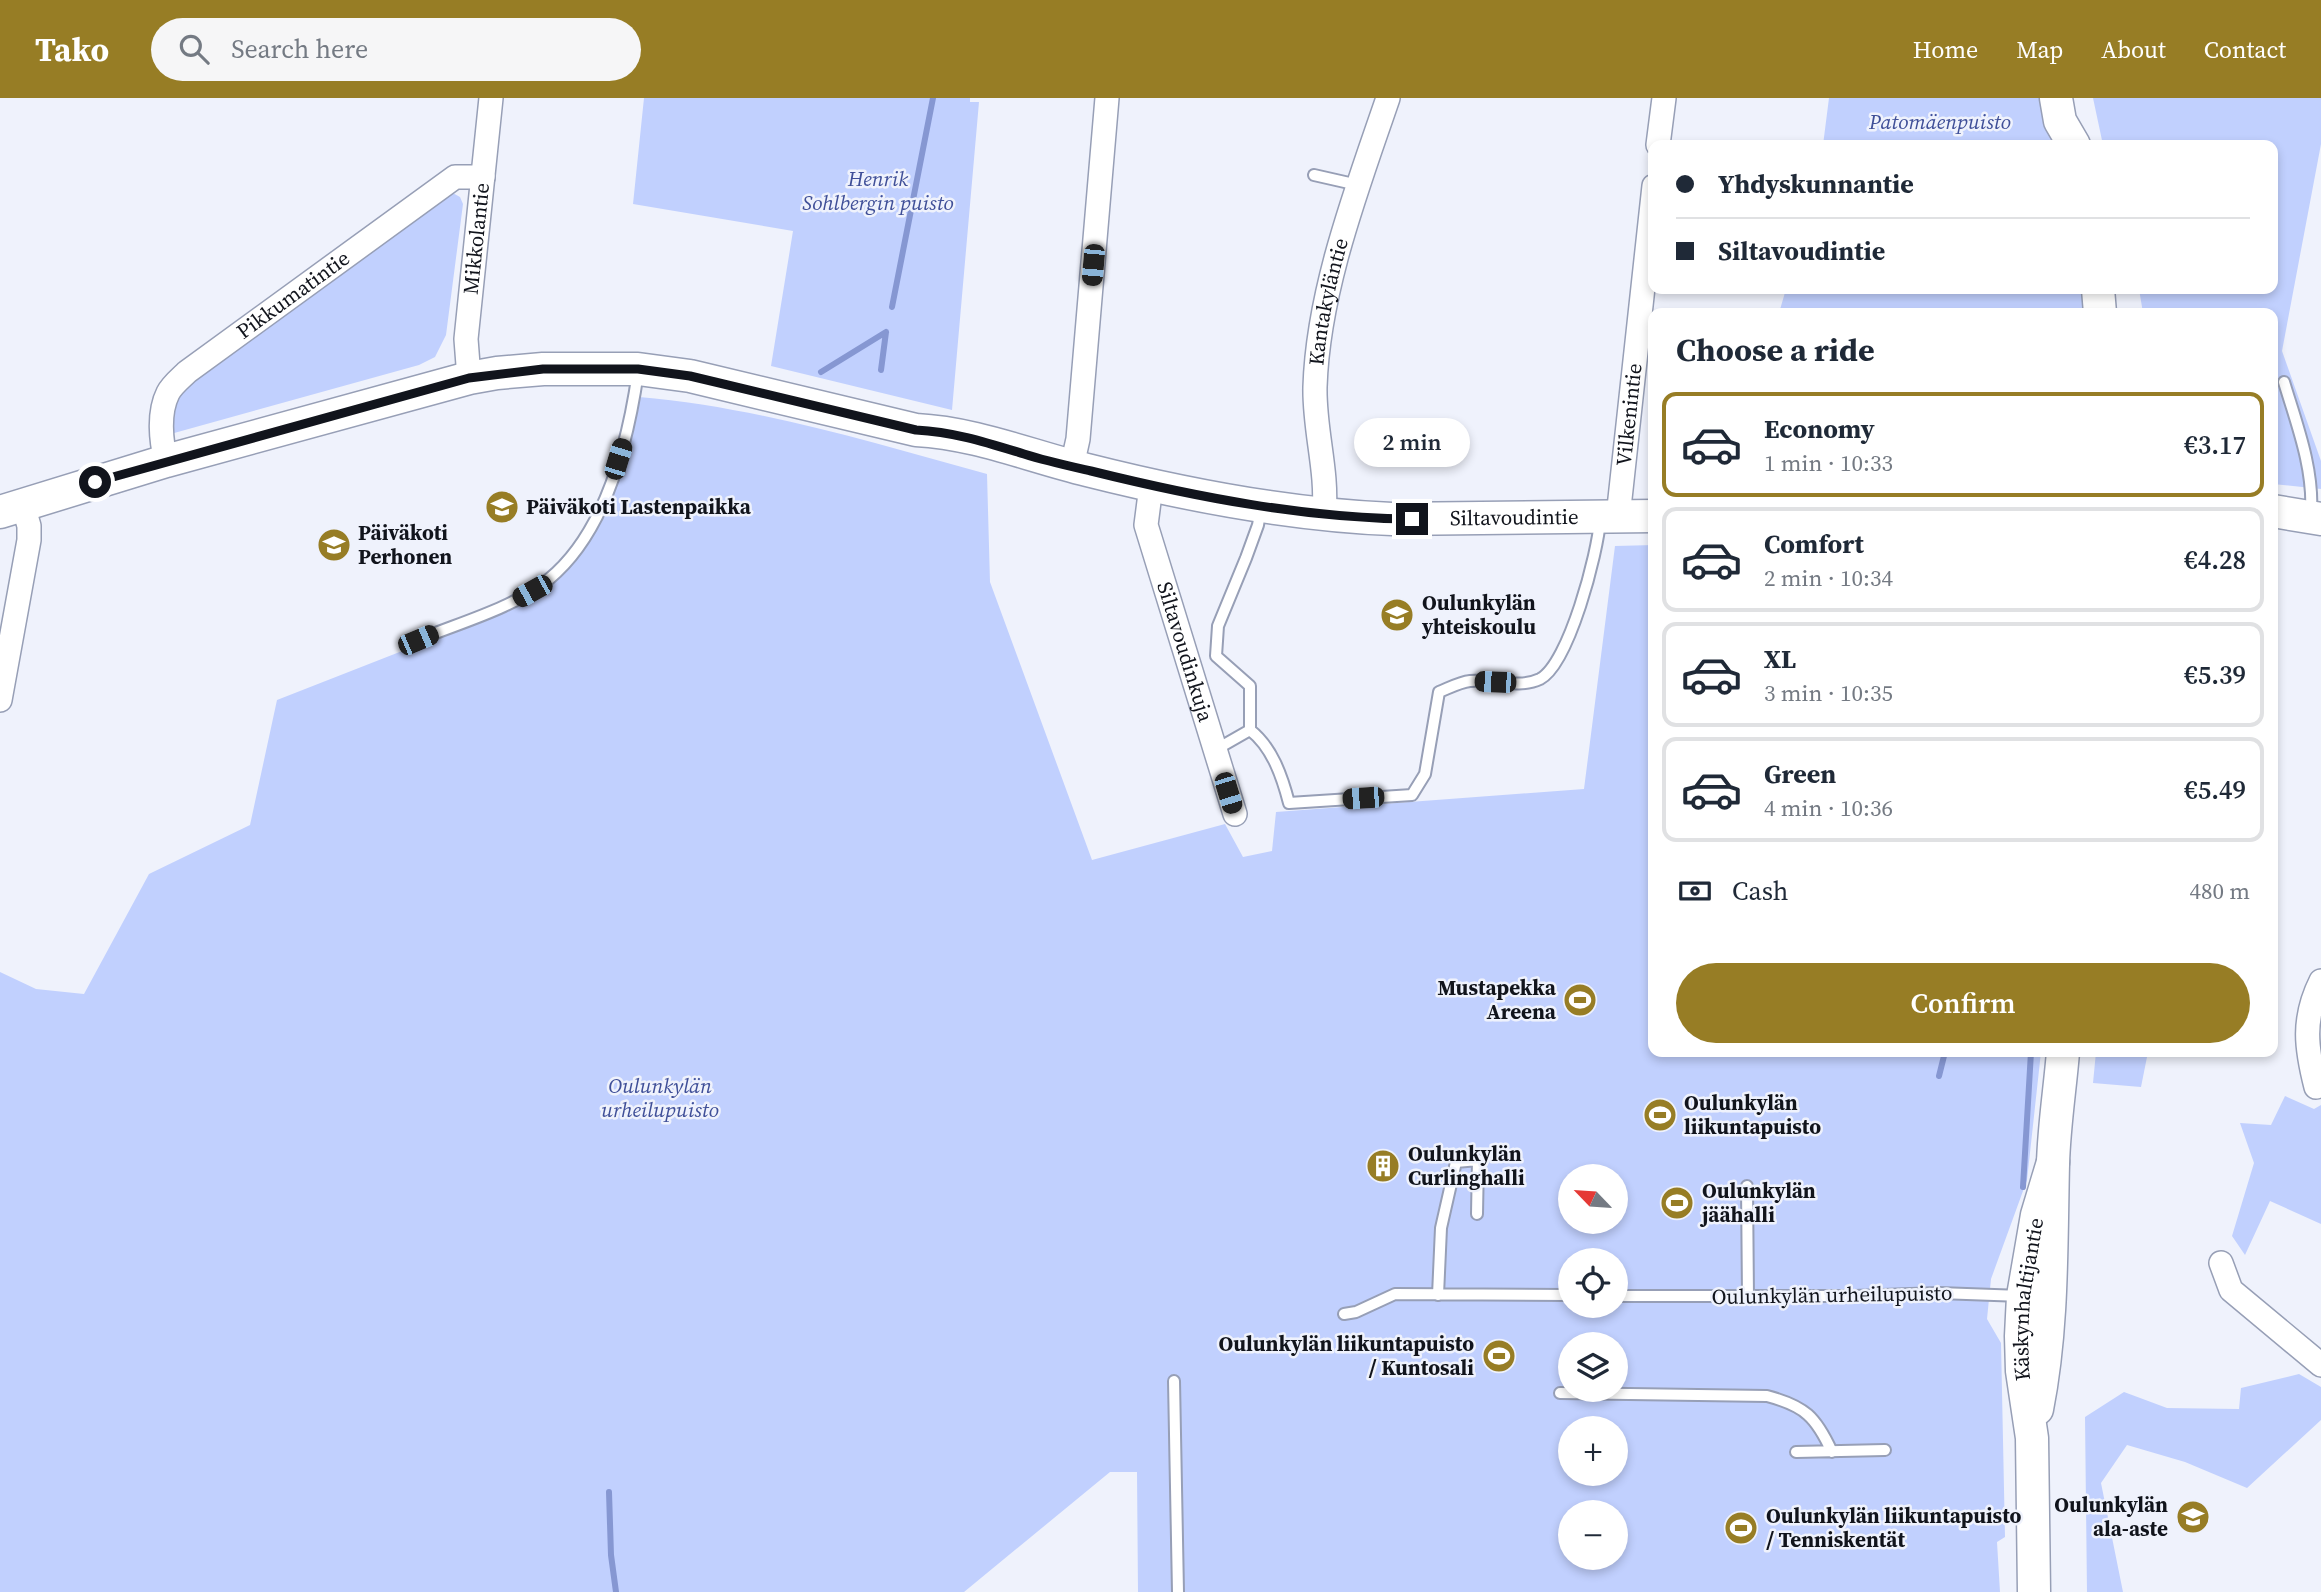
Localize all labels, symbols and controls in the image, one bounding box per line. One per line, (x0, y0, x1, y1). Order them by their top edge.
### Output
search box (151, 18, 641, 81)
text: Tako (35, 27, 109, 72)
icon: search (175, 30, 213, 68)
text: Search here (231, 31, 368, 67)
text: Home (1913, 33, 1978, 66)
text: Map (2016, 33, 2063, 66)
text: About (2101, 33, 2166, 66)
text: Contact (2204, 33, 2286, 66)
park label: Patomäenpuisto (1868, 107, 2011, 136)
park label: Henrik Sohlbergin puisto (802, 164, 954, 217)
text: Yhdyskunnantie (1718, 166, 1914, 202)
street label: Mikkolantie (456, 181, 496, 296)
text: Siltavoudintie (1718, 233, 1885, 269)
street label: Kantakyläntie (1301, 234, 1355, 367)
street label: Pikkumatintie (230, 243, 355, 345)
car (1081, 243, 1106, 287)
text: Choose a ride (1676, 328, 1875, 372)
street label: Vilkenintie (1609, 362, 1649, 467)
text: Economy (1764, 411, 1875, 447)
icon: car (1680, 413, 1743, 476)
callout: 2 min (1354, 418, 1470, 466)
text: 2 min (1382, 426, 1442, 458)
text: €3.17 (2184, 427, 2246, 463)
car (602, 436, 635, 482)
text: 1 min · 10:33 (1764, 447, 1893, 479)
route start (79, 466, 111, 498)
school or university icon: Päiväkoti Lastenpaikka (483, 488, 521, 526)
place label: Päiväkoti Lastenpaikka (526, 492, 752, 521)
street label: Siltavoudintie (1450, 502, 1579, 532)
route end (1396, 503, 1428, 535)
place label: Päiväkoti Perhonen (358, 518, 452, 571)
school or university icon: Päiväkoti Perhonen (315, 526, 353, 564)
text: Comfort (1764, 526, 1864, 562)
icon: car (1680, 528, 1743, 591)
text: €4.28 (2184, 542, 2246, 578)
text: 2 min · 10:34 (1764, 562, 1893, 594)
car (509, 572, 556, 610)
street label: Siltavoudinkuja (1150, 578, 1221, 726)
place label: Oulunkylän yhteiskoulu (1421, 588, 1536, 641)
school or university icon: Oulunkylän yhteiskoulu (1378, 596, 1416, 634)
car (395, 622, 442, 658)
text: XL (1764, 641, 1796, 677)
icon: car (1680, 643, 1743, 706)
text: €5.39 (2184, 657, 2246, 693)
car (1474, 671, 1517, 693)
text: 3 min · 10:35 (1764, 677, 1893, 709)
text: Green (1764, 756, 1836, 792)
icon: car (1680, 758, 1743, 821)
car (1212, 770, 1245, 816)
text: €5.49 (2184, 772, 2246, 808)
car (1342, 786, 1385, 810)
text: 4 min · 10:36 (1764, 792, 1893, 824)
icon: cash (1676, 872, 1714, 910)
text: Cash (1732, 873, 1788, 909)
text: 480 m (2189, 875, 2250, 907)
button: Confirm (1676, 963, 2250, 1043)
place label: Mustapekka Areena (1438, 973, 1557, 1026)
sports icon: Mustapekka Areena (1561, 981, 1599, 1019)
park label: Oulunkylän urheilupuisto (601, 1071, 719, 1124)
place label: Oulunkylän liikuntapuisto (1684, 1088, 1821, 1141)
sports icon: Oulunkylän liikuntapuisto (1641, 1096, 1679, 1134)
place label: Oulunkylän Curlinghalli (1408, 1139, 1525, 1192)
building icon: Oulunkylän Curlinghalli (1364, 1147, 1402, 1185)
north arrow (1558, 1164, 1628, 1234)
map controls (1558, 1164, 1628, 1570)
place label: Oulunkylän jäähalli (1699, 1176, 1816, 1229)
sports icon: Oulunkylän jäähalli (1658, 1184, 1696, 1222)
street label: Käskynhaltijantie (2006, 1215, 2050, 1383)
button: locate (1558, 1248, 1628, 1318)
street label: Oulunkylän urheilupuisto (1711, 1278, 1953, 1311)
place label: Oulunkylän liikuntapuisto / Kuntosali (1219, 1329, 1474, 1382)
button: layers (1558, 1332, 1628, 1402)
sports icon: Oulunkylän liikuntapuisto / Kuntosali (1480, 1337, 1518, 1375)
button: + (1558, 1416, 1628, 1486)
place label: Oulunkylän ala-aste (2054, 1490, 2168, 1543)
school or university icon: Oulunkylän ala-aste (2174, 1498, 2212, 1536)
button: − (1558, 1500, 1628, 1570)
place label: Oulunkylän liikuntapuisto / Tenniskentät (1766, 1501, 2022, 1554)
sports icon: Oulunkylän liikuntapuisto / Tenniskentät (1722, 1509, 1760, 1547)

